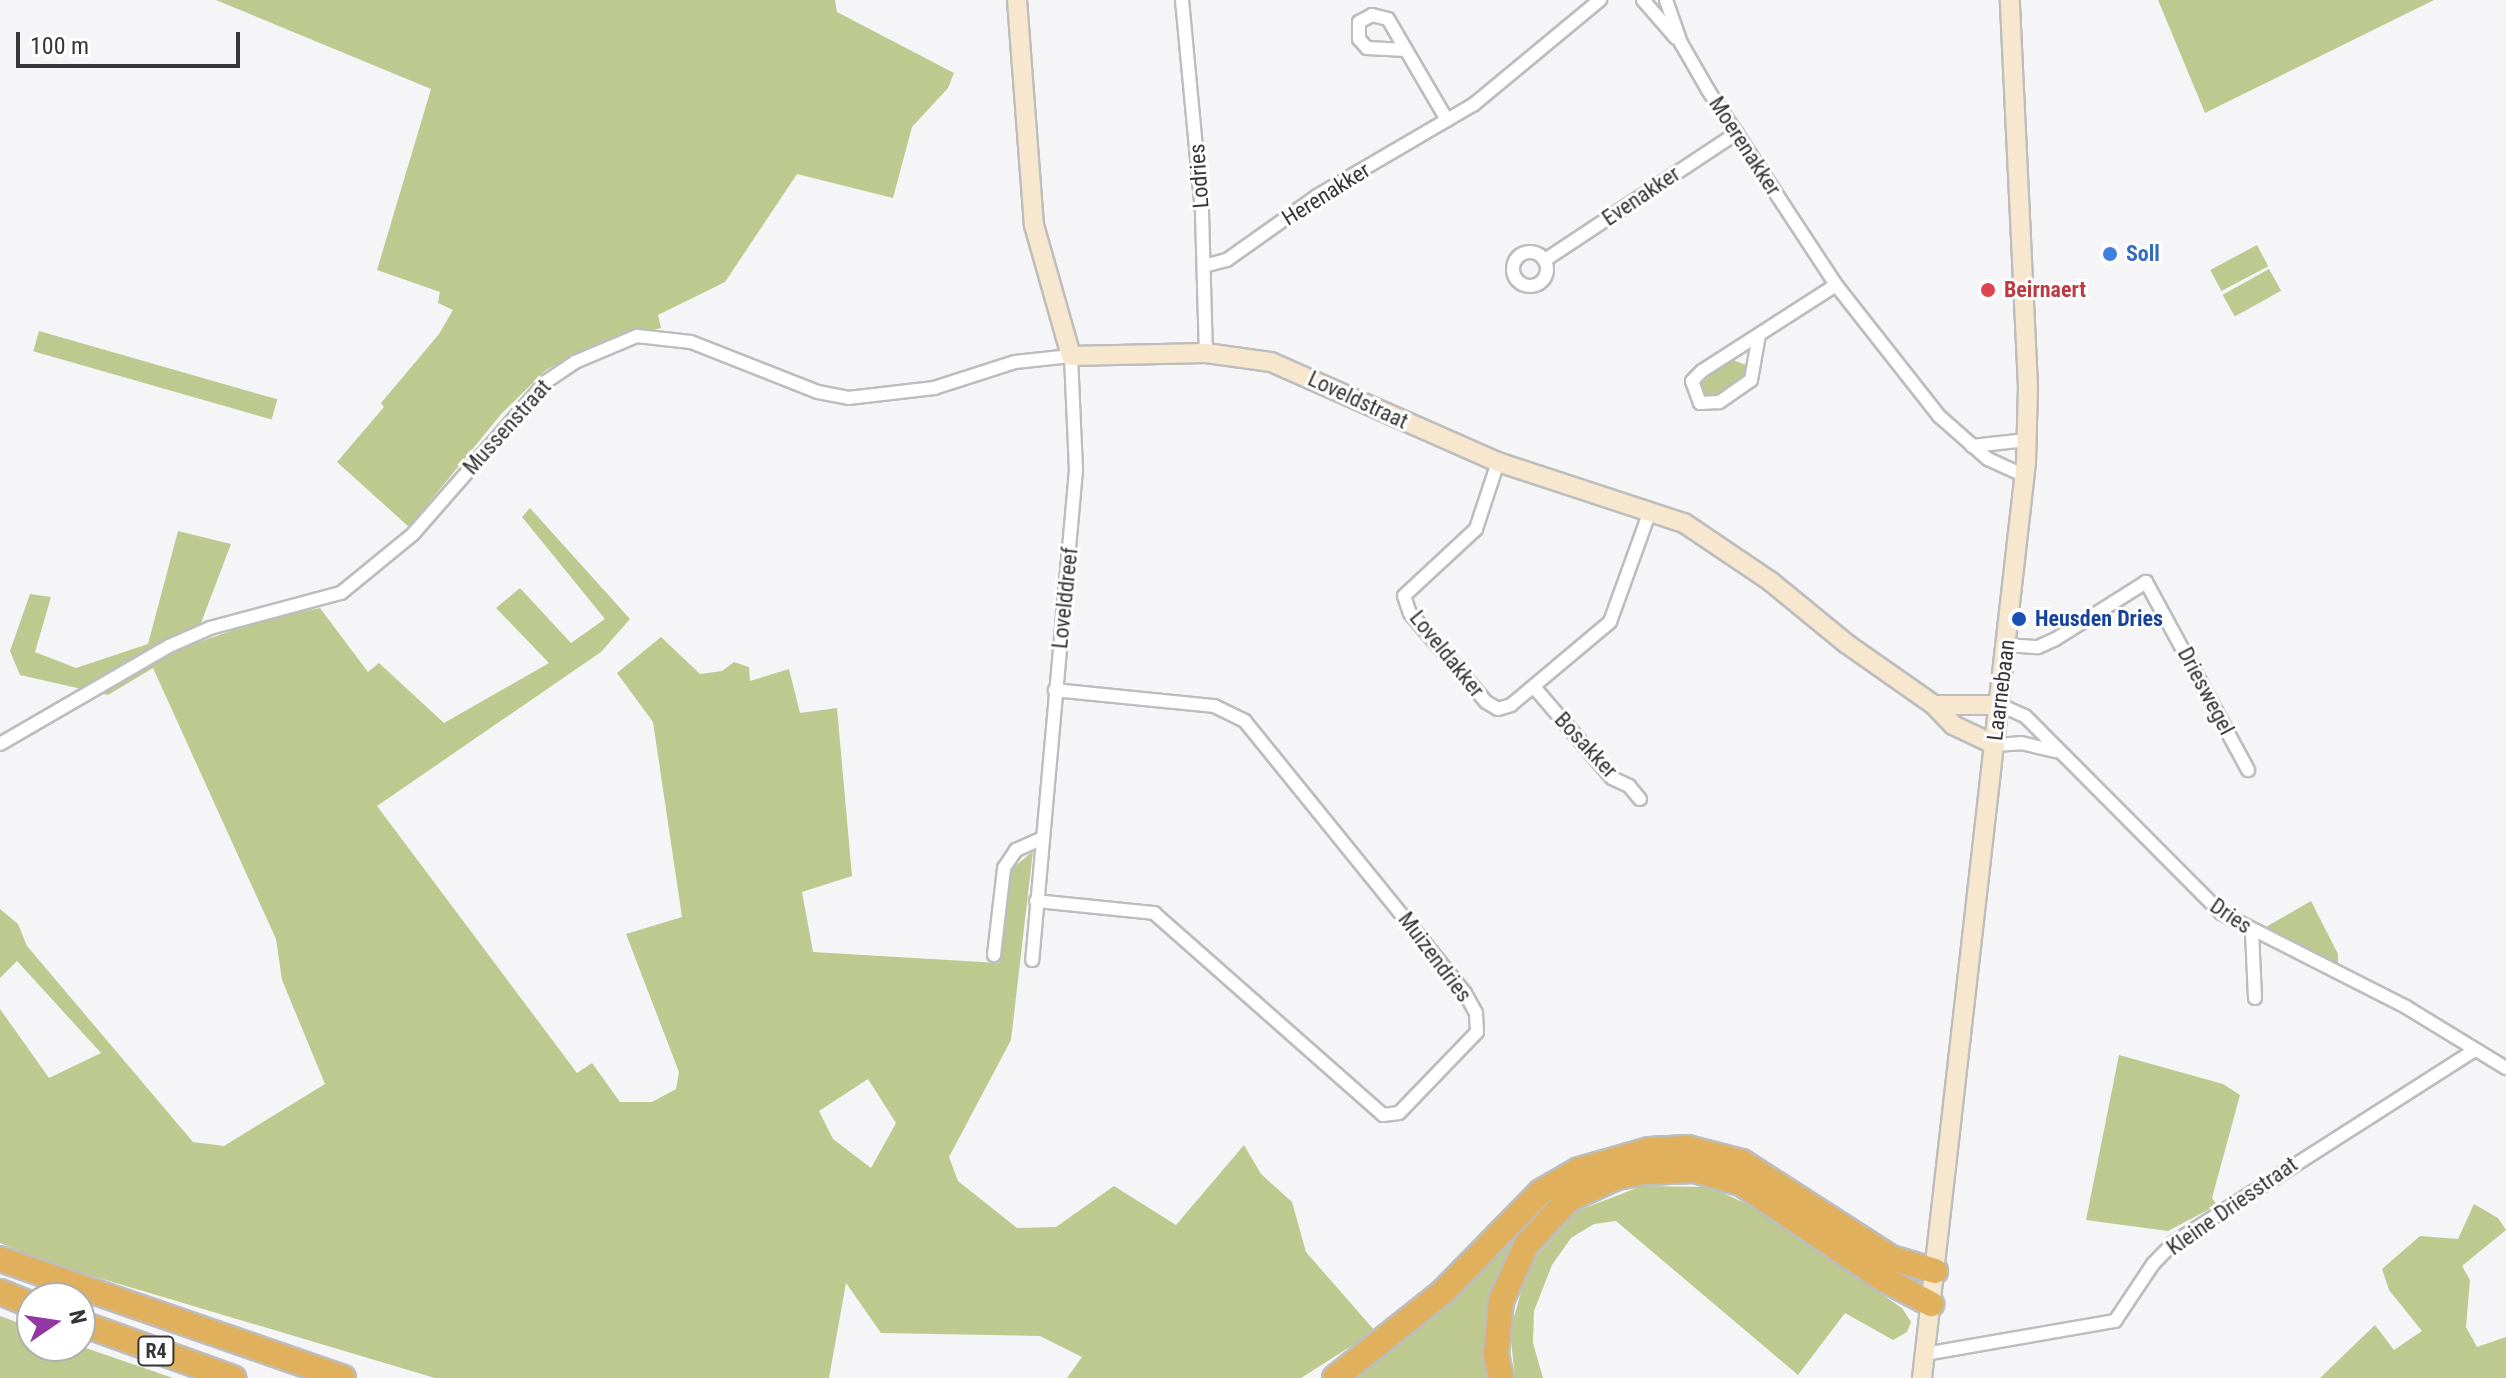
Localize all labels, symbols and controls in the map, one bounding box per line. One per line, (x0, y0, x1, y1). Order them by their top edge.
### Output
scale bar (20, 16, 244, 66)
text: 100 m (30, 32, 89, 60)
street label: Moerenakker (1703, 92, 1787, 200)
street label: Lodries (1184, 143, 1214, 209)
street label: Herenakker (1277, 157, 1375, 231)
street label: Evenakker (1597, 160, 1685, 232)
place label: Soll (2126, 241, 2160, 267)
marker: Soll (2101, 245, 2119, 263)
place label: Beirnaert (2004, 277, 2086, 303)
marker: Beirnaert (1979, 281, 1997, 299)
street label: Loveldstraat (1304, 365, 1412, 435)
street label: Mussenstraat (457, 374, 557, 480)
street label: Lovelddreef (1047, 546, 1083, 650)
street label: Loveldakker (1404, 605, 1490, 703)
place label: Heusden Dries (2035, 606, 2163, 632)
marker: Heusden Dries (2010, 610, 2028, 628)
street label: Laarnebaan (1982, 638, 2020, 742)
street label: Drieswegel (2172, 643, 2240, 739)
street label: Bosakker (1549, 707, 1623, 783)
street label: Dries (2205, 893, 2257, 939)
street label: Muizendries (1393, 907, 1477, 1007)
street label: Kleine Driesstraat (2162, 1151, 2302, 1261)
north arrow (16, 1282, 96, 1362)
text: N (64, 1308, 92, 1326)
road number: R4 (136, 1335, 176, 1367)

